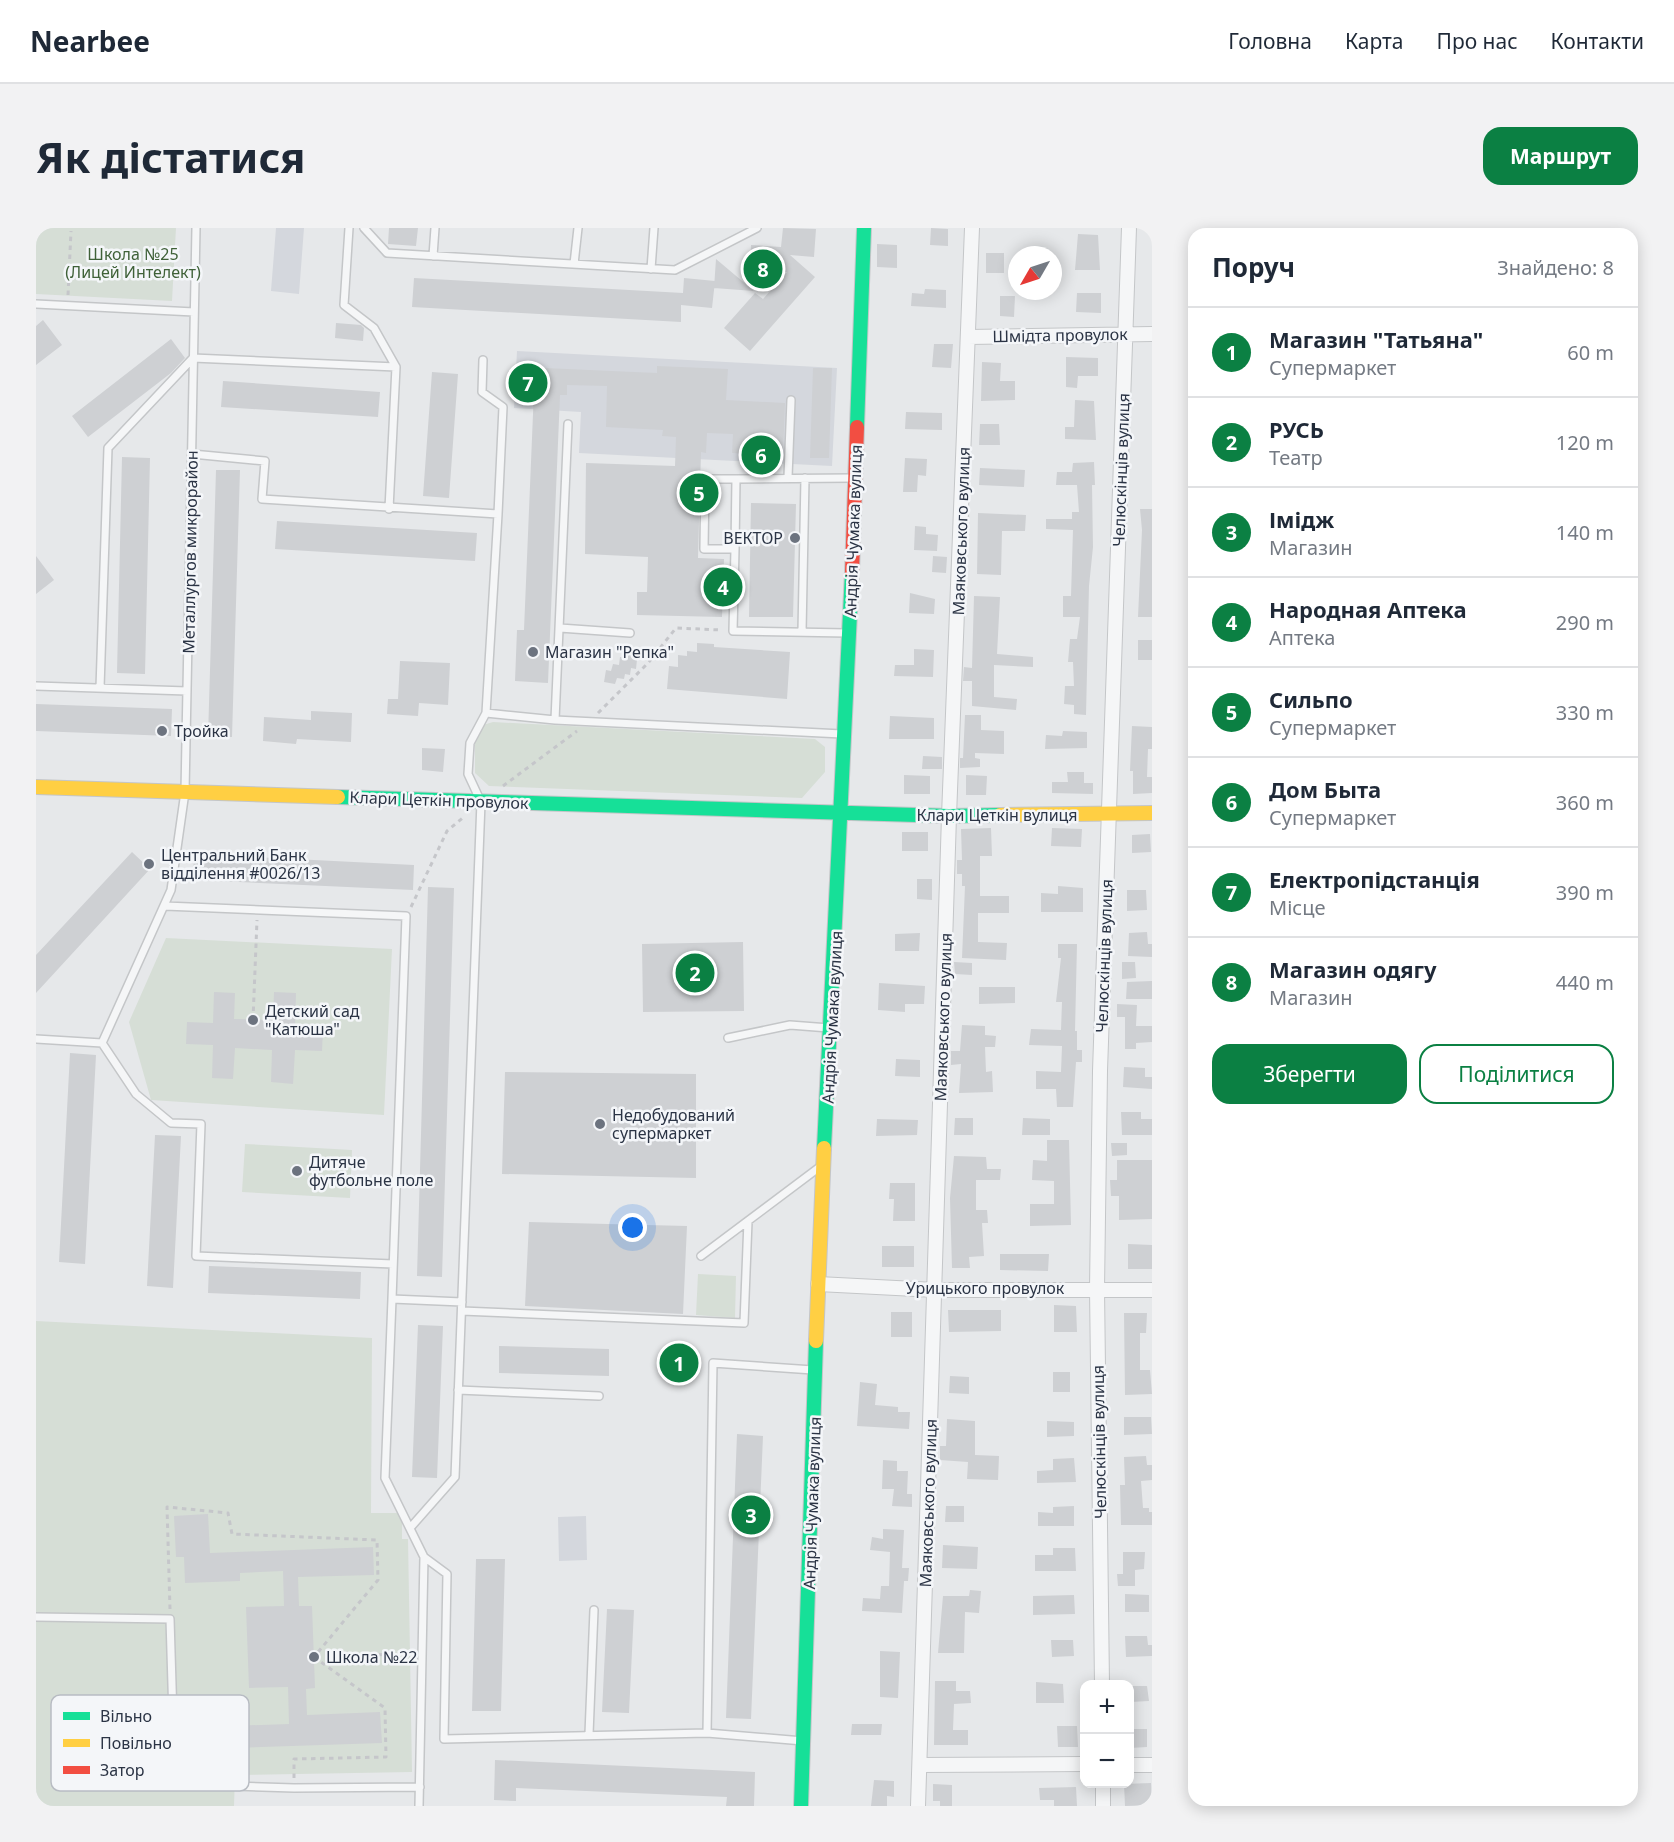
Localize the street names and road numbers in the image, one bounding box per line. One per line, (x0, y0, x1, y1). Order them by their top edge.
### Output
street label: Шмідта провулок (992, 323, 1128, 347)
street label: Челюскінців вулиця (1107, 393, 1135, 547)
street label: Андрія Чумака вулиця (839, 444, 867, 618)
street label: Маяковського вулиця (947, 446, 975, 616)
street label: Металлургов микрорайон (177, 450, 203, 654)
street label: Клари Цеткін провулок (349, 786, 529, 814)
street label: Клари Цеткін вулиця (916, 804, 1078, 826)
street label: Челюскінців вулиця (1090, 879, 1118, 1033)
street label: Андрія Чумака вулиця (816, 930, 848, 1104)
street label: Маяковського вулиця (929, 932, 957, 1102)
street label: Урицького провулок (906, 1277, 1065, 1299)
street label: Челюскінців вулиця (1087, 1365, 1111, 1519)
street label: Андрія Чумака вулиця (798, 1416, 826, 1590)
street label: Маяковського вулиця (914, 1418, 942, 1588)

